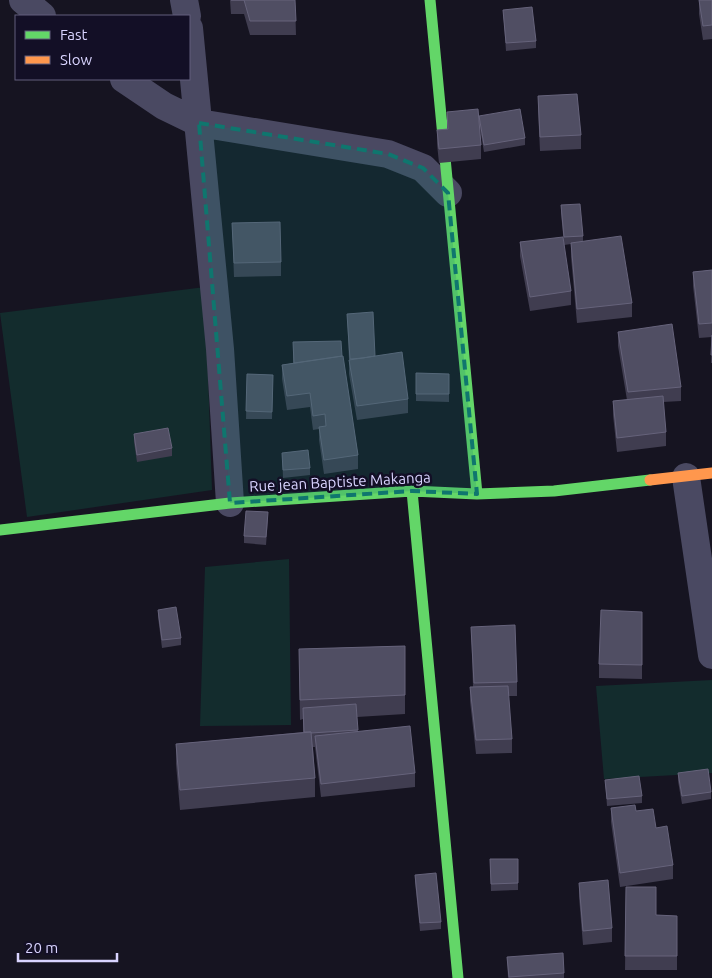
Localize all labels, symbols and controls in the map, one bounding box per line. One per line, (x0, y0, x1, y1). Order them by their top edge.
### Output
legend (15, 15, 190, 80)
text: Fast (60, 26, 88, 43)
text: Slow (60, 51, 93, 68)
street label: Rue jean Baptiste Makanga (249, 468, 431, 495)
scale bar (18, 930, 116, 962)
text: 20 m (25, 939, 58, 956)

